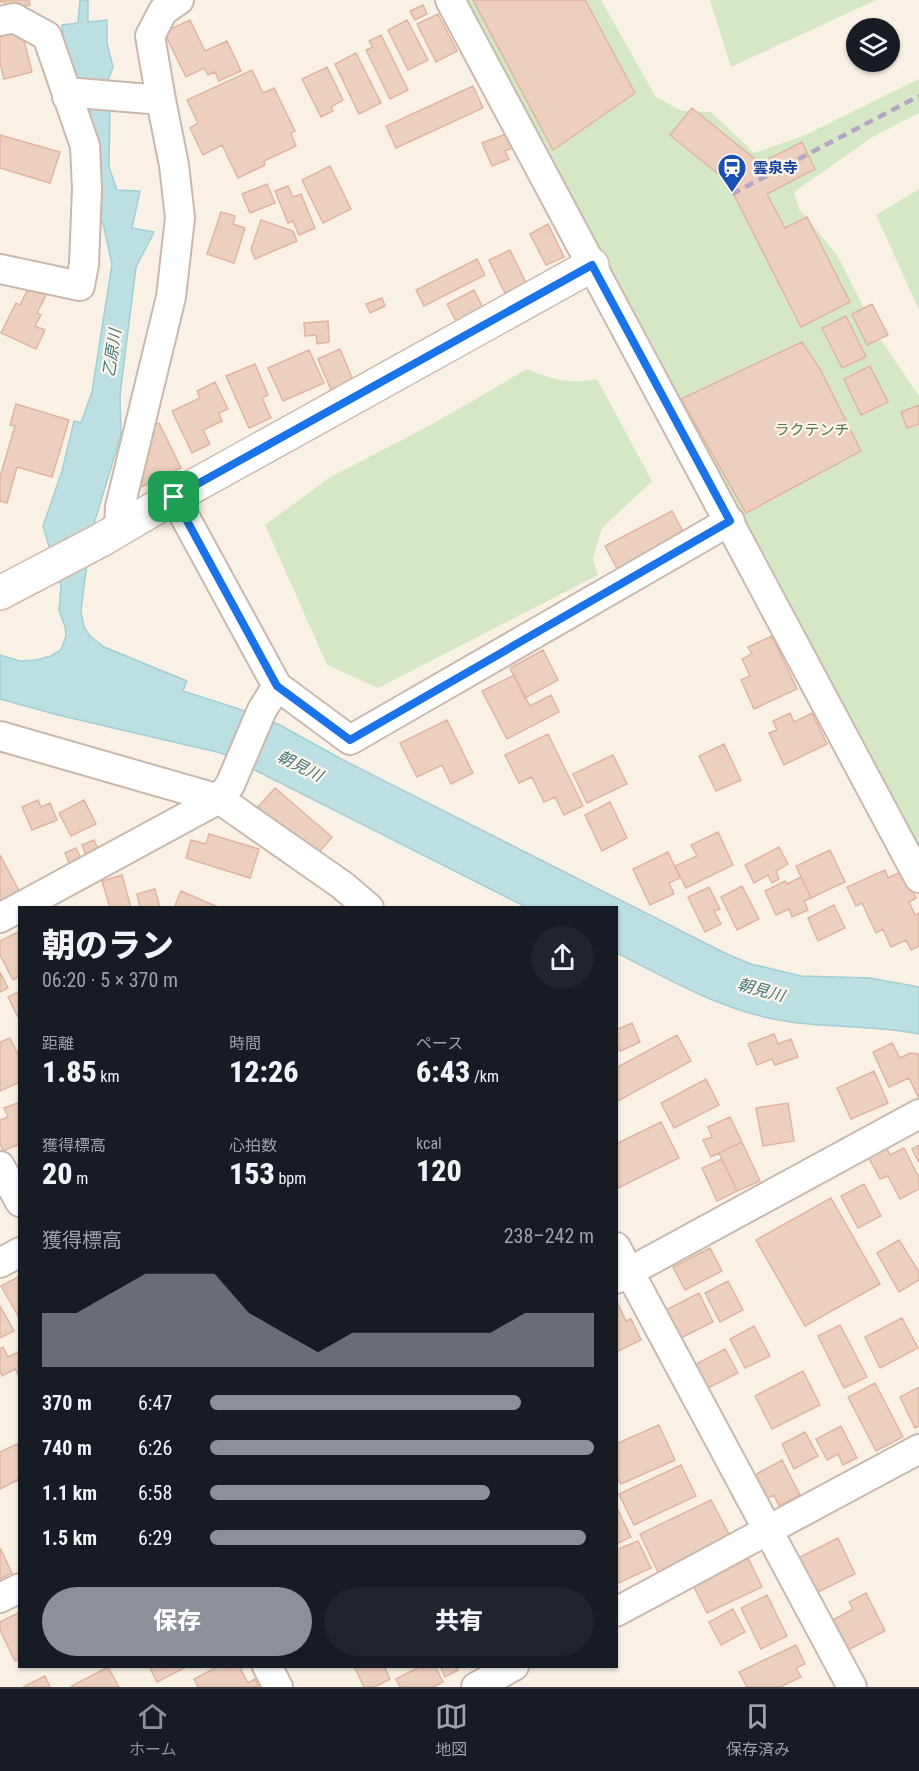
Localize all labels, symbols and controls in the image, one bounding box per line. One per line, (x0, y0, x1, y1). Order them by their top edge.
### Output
map controls (846, 18, 900, 72)
button: layers (846, 18, 900, 72)
station icon: 雲泉寺 (716, 152, 748, 194)
place label: 雲泉寺 (753, 159, 798, 177)
water label: 乙原川 (99, 326, 125, 378)
park label: ラクテンチ (774, 421, 850, 439)
pin (148, 471, 199, 522)
icon: arrive (157, 480, 190, 513)
water label: 朝見川 (274, 747, 327, 786)
text: 朝のラン (42, 926, 174, 965)
button: share (531, 926, 594, 989)
text: 06:20 · 5 × 370 m (42, 968, 178, 992)
water label: 朝見川 (735, 975, 789, 1006)
text: 距離 (42, 1034, 74, 1053)
text: 時間 (229, 1034, 261, 1053)
text: ペース (416, 1034, 463, 1053)
text: 1.85 (42, 1054, 97, 1089)
text: 12:26 (229, 1054, 298, 1089)
text: 6:43 (416, 1054, 470, 1089)
text: km (97, 1067, 120, 1086)
text: /km (470, 1067, 499, 1086)
text: kcal (416, 1134, 442, 1153)
text: 獲得標高 (42, 1136, 106, 1155)
text: 心拍数 (229, 1136, 277, 1155)
text: 120 (416, 1153, 462, 1188)
text: 20 (42, 1156, 73, 1191)
text: 153 (229, 1156, 275, 1191)
text: m (73, 1169, 88, 1188)
text: bpm (275, 1169, 306, 1188)
text: 238–242 m (504, 1224, 594, 1248)
text: 獲得標高 (42, 1228, 122, 1252)
text: 370 m (42, 1391, 92, 1415)
text: 6:47 (138, 1391, 172, 1415)
text: 740 m (42, 1436, 92, 1460)
text: 6:26 (138, 1436, 172, 1460)
text: 1.1 km (42, 1481, 97, 1505)
text: 6:58 (138, 1481, 172, 1505)
text: 1.5 km (42, 1526, 97, 1550)
text: 6:29 (138, 1526, 172, 1550)
button: 保存 (42, 1587, 312, 1656)
button: 共有 (324, 1587, 594, 1656)
tab: ホーム (129, 1700, 177, 1760)
tab: 地図 (435, 1700, 468, 1760)
tab: 保存済み (726, 1700, 790, 1760)

